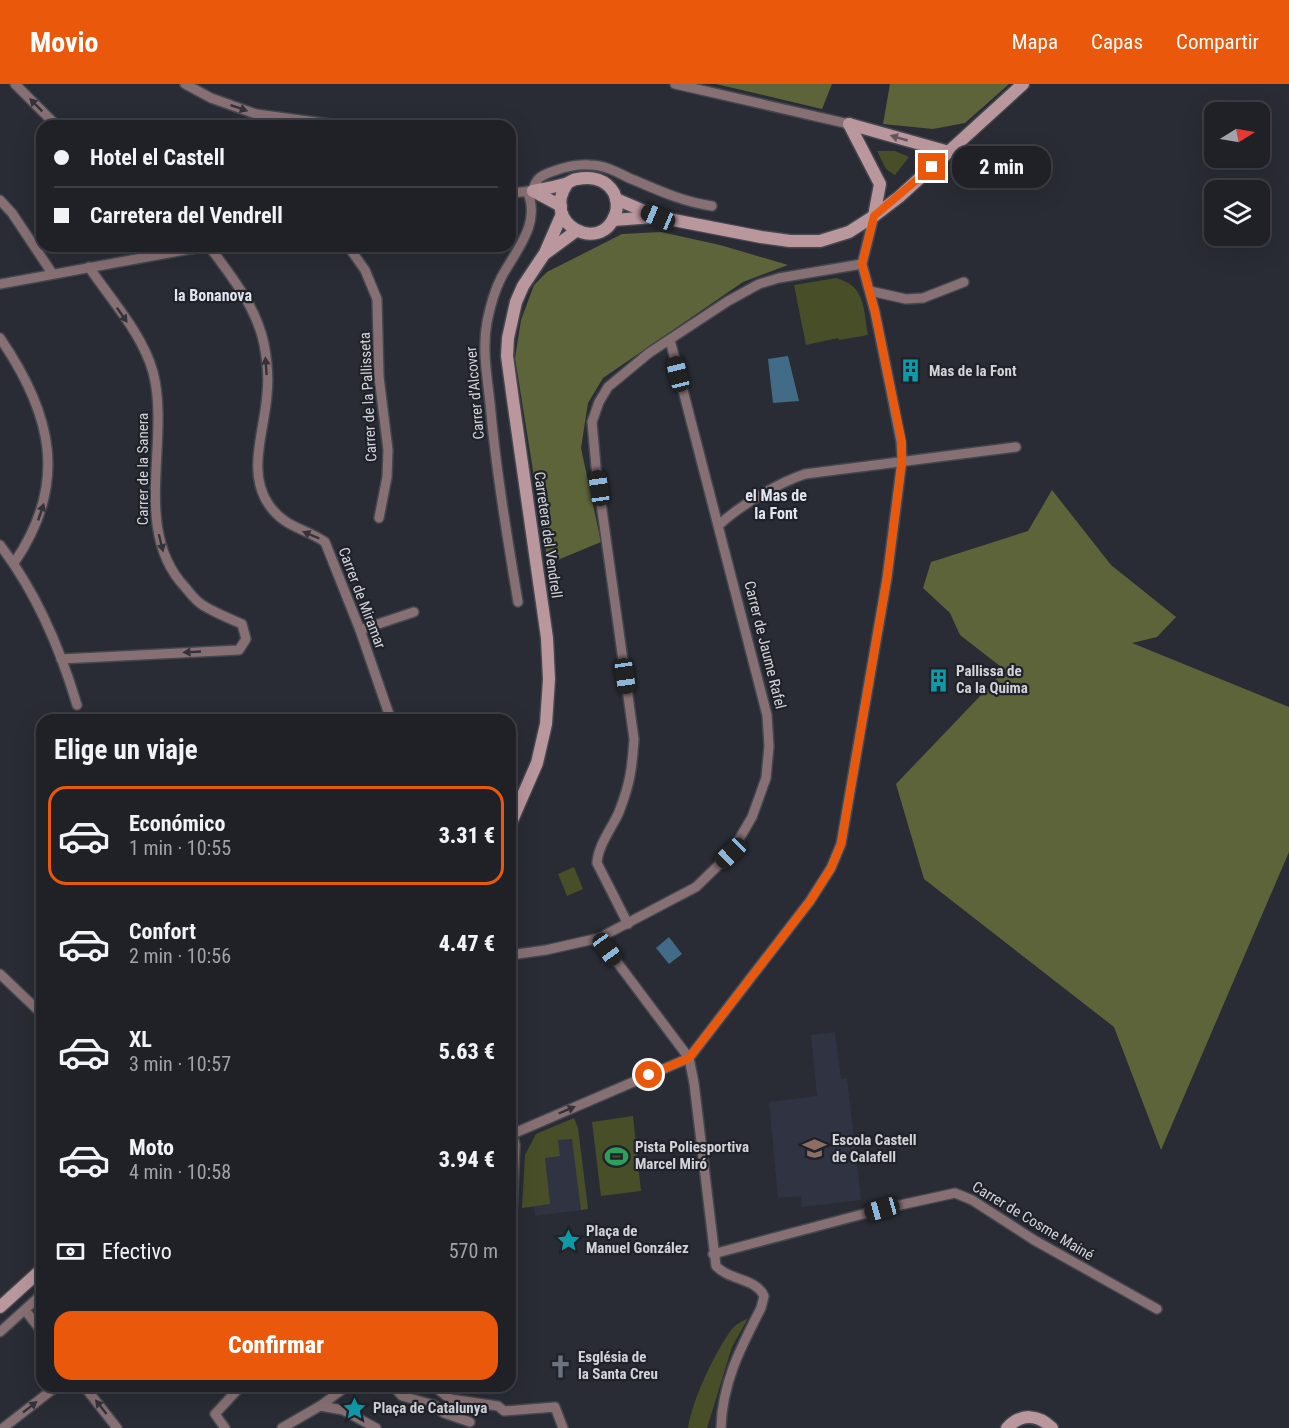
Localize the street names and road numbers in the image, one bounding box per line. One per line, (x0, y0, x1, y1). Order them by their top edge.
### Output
street label: Carrer de la Pallisseta (356, 332, 380, 462)
street label: Carrer d'Alcover (462, 345, 488, 440)
street label: Carrer de la Sanera (134, 413, 152, 525)
street label: Carretera del Vendrell (530, 471, 566, 599)
street label: Carrer de Miramar (334, 545, 390, 652)
street label: Carrer de Jaume Rafel (740, 579, 790, 711)
street label: Carrer de Cosme Mainé (969, 1178, 1097, 1264)

